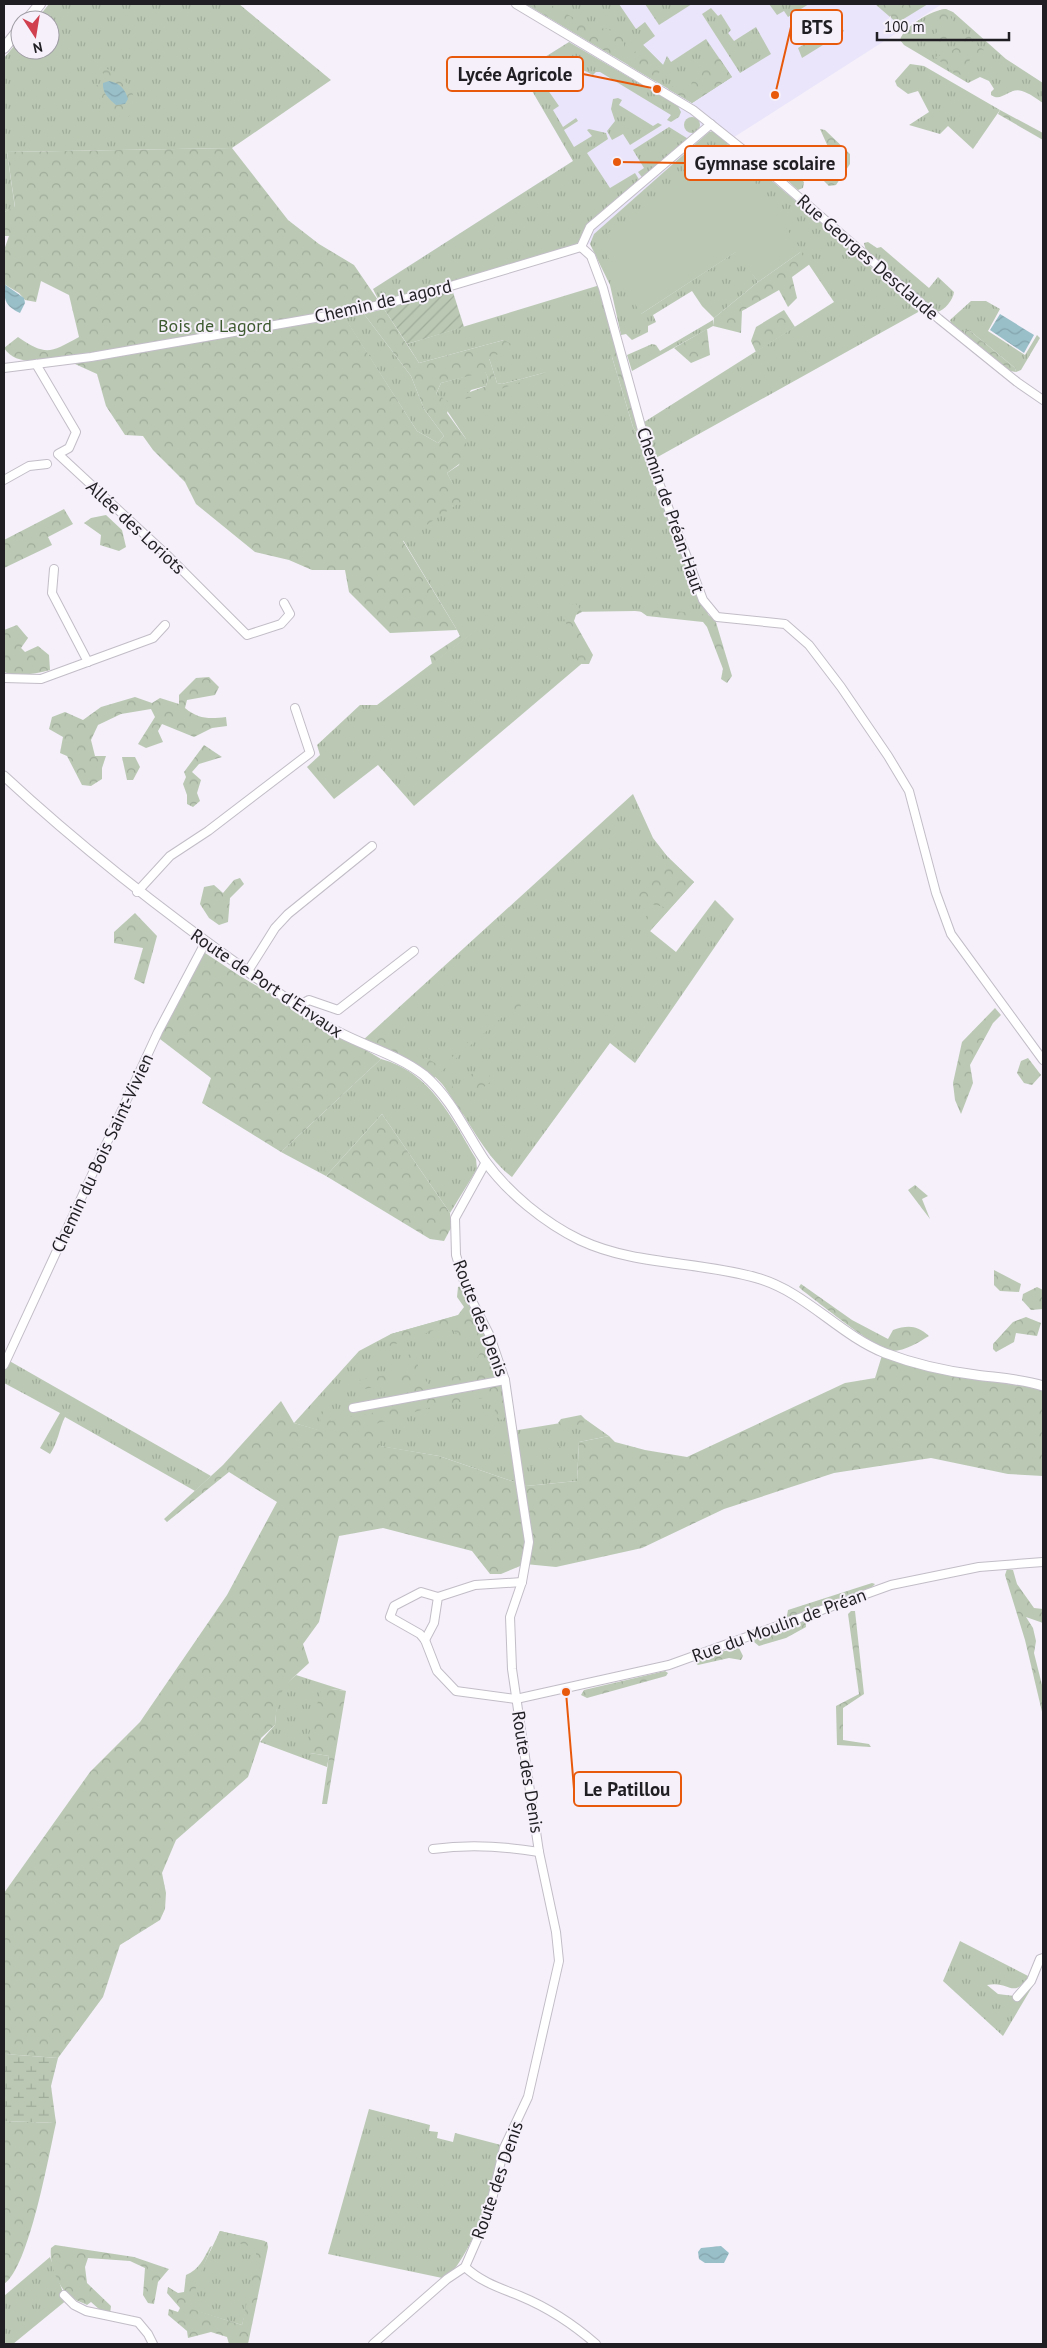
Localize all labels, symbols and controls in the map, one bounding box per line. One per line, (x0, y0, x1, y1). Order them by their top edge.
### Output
north arrow (10, 10, 60, 60)
callout: BTS (791, 10, 842, 44)
scale bar (877, 10, 1010, 42)
text: BTS (801, 15, 833, 39)
text: 100 m (884, 17, 925, 36)
text: N (31, 38, 44, 57)
callout: Lycée Agricole (447, 57, 583, 91)
text: Lycée Agricole (458, 62, 572, 86)
callout: Gymnase scolaire (685, 146, 846, 180)
text: Gymnase scolaire (695, 151, 835, 175)
street label: Rue Georges Desclaude (792, 189, 944, 325)
street label: Chemin de Lagord (312, 274, 454, 328)
park label: Bois de Lagord (158, 314, 272, 337)
street label: Chemin de Préan-Haut (632, 424, 710, 596)
street label: Allée des Loriots (82, 475, 190, 579)
street label: Route de Port d'Envaux (186, 923, 348, 1043)
street label: Chemin du Bois Saint-Vivien (46, 1050, 158, 1256)
street label: Route des Denis (448, 1256, 514, 1380)
street label: Rue du Moulin de Préan (689, 1583, 869, 1667)
street label: Route des Denis (507, 1709, 549, 1835)
callout: Le Patillou (574, 1772, 681, 1806)
text: Le Patillou (584, 1777, 670, 1801)
street label: Route des Denis (466, 2118, 528, 2242)

